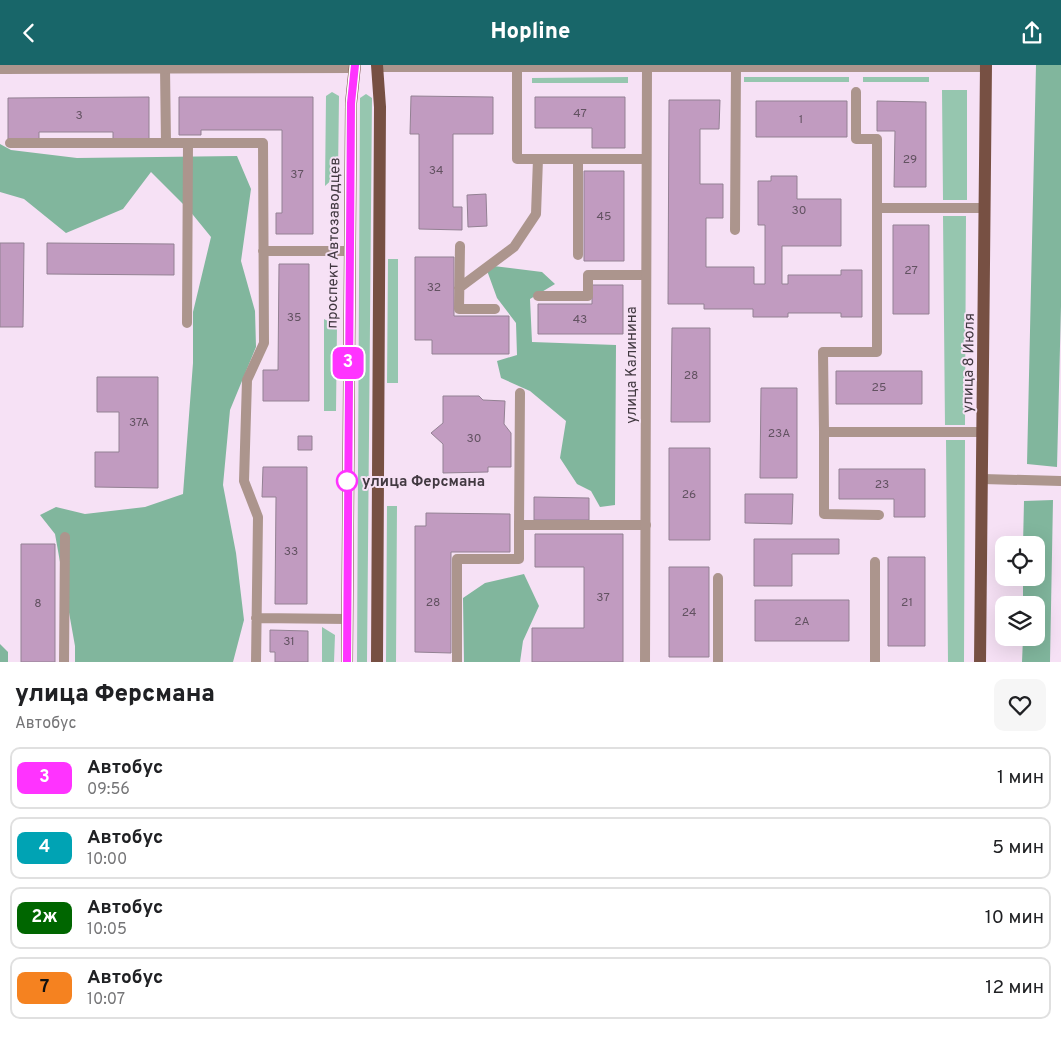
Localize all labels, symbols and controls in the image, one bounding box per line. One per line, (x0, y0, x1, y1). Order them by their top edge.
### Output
icon: back (15, 19, 43, 47)
text: Hopline (491, 19, 570, 46)
icon: share (1018, 19, 1046, 47)
house number: 47 (573, 106, 587, 122)
house number: 3 (75, 108, 83, 124)
house number: 1 (799, 112, 803, 128)
house number: 29 (903, 152, 917, 168)
street label: проспект Автозаводцев (324, 157, 345, 329)
house number: 34 (429, 163, 443, 179)
house number: 37 (290, 167, 304, 183)
house number: 30 (792, 203, 806, 219)
house number: 45 (597, 209, 611, 225)
house number: 27 (904, 263, 918, 279)
house number: 32 (427, 280, 441, 296)
street label: улица Калинина (623, 306, 642, 424)
house number: 35 (287, 310, 301, 326)
house number: 43 (573, 312, 587, 328)
street label: улица 8 Июля (959, 313, 980, 413)
line badge: 3 (332, 347, 364, 379)
text: 3 (343, 351, 353, 374)
house number: 28 (684, 368, 698, 384)
house number: 25 (872, 380, 886, 396)
house number: 37А (129, 415, 149, 431)
house number: 23А (768, 426, 790, 442)
house number: 30 (467, 431, 481, 447)
marker: улица Ферсмана (336, 470, 358, 492)
place label: улица Ферсмана (362, 473, 485, 492)
house number: 23 (875, 477, 889, 493)
house number: 26 (682, 487, 696, 503)
map controls (995, 536, 1045, 646)
button: locate (995, 536, 1045, 586)
house number: 33 (284, 544, 298, 560)
house number: 37 (596, 590, 610, 606)
house number: 28 (426, 595, 440, 611)
house number: 21 (901, 595, 913, 611)
house number: 8 (34, 596, 42, 612)
button: layers (995, 596, 1045, 646)
house number: 24 (682, 605, 696, 621)
house number: 2А (794, 614, 810, 630)
house number: 31 (283, 634, 295, 650)
button: heart (994, 679, 1046, 731)
text: улица Ферсмана (15, 680, 215, 710)
text: Автобус (15, 714, 77, 734)
text: Автобус (87, 756, 163, 780)
text: 3 (39, 766, 50, 789)
text: 1 мин (997, 766, 1044, 790)
text: 09:56 (87, 780, 130, 800)
text: Автобус (87, 826, 163, 850)
text: 4 (39, 836, 50, 859)
text: 5 мин (992, 836, 1044, 860)
text: 10:00 (87, 850, 127, 870)
text: Автобус (87, 896, 163, 920)
text: 2ж (31, 906, 58, 929)
text: 10 мин (985, 906, 1044, 930)
text: 10:05 (87, 920, 127, 940)
text: Автобус (87, 966, 163, 990)
text: 7 (40, 976, 49, 999)
text: 12 мин (985, 976, 1044, 1000)
text: 10:07 (87, 990, 125, 1010)

